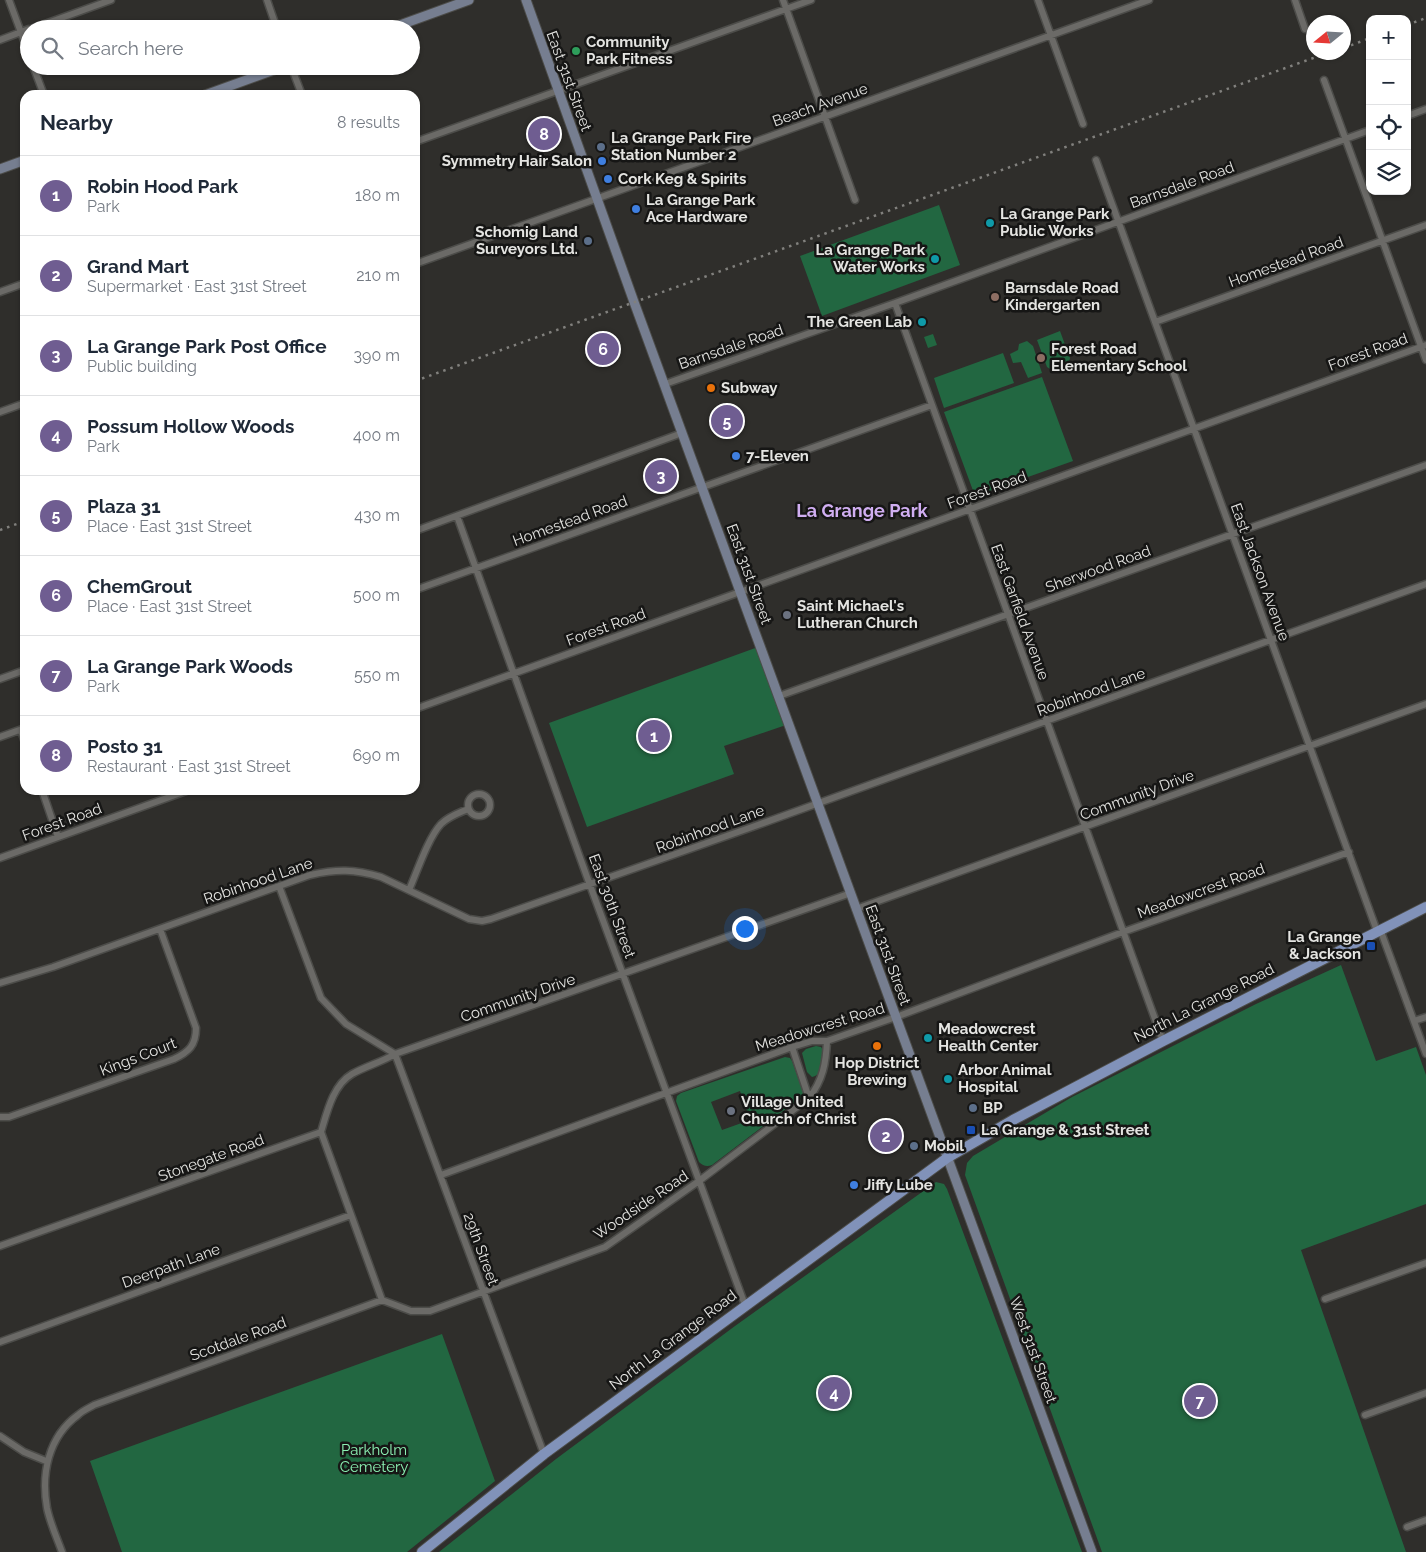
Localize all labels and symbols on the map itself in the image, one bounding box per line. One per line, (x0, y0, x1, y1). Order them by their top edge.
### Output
north arrow (1306, 15, 1351, 60)
street label: East 31st Street (543, 28, 595, 134)
place label: Community Park Fitness (586, 33, 673, 68)
marker: Community Park Fitness (570, 45, 582, 57)
street label: Beach Avenue (770, 79, 870, 131)
pin: 8 (528, 115, 560, 153)
place label: La Grange Park Fire Station Number 2 (611, 129, 751, 164)
marker: La Grange Park Fire Station Number 2 (595, 141, 607, 153)
place label: Symmetry Hair Salon (442, 152, 592, 170)
marker: Symmetry Hair Salon (596, 155, 608, 167)
street label: Barnsdale Road (1127, 158, 1237, 212)
place label: Cork Keg & Spirits (618, 170, 746, 188)
marker: Cork Keg & Spirits (602, 173, 614, 185)
place label: La Grange Park Ace Hardware (646, 191, 756, 226)
marker: La Grange Park Ace Hardware (630, 203, 642, 215)
place label: La Grange Park Public Works (1000, 205, 1110, 240)
marker: La Grange Park Public Works (984, 217, 996, 229)
place label: Schomig Land Surveyors Ltd. (475, 223, 578, 258)
street label: Homestead Road (1226, 233, 1346, 291)
marker: Schomig Land Surveyors Ltd. (582, 235, 594, 247)
place label: La Grange Park Water Works (816, 241, 926, 276)
marker: La Grange Park Water Works (929, 253, 941, 265)
place label: Barnsdale Road Kindergarten (1005, 279, 1119, 314)
marker: Barnsdale Road Kindergarten (989, 291, 1001, 303)
place label: The Green Lab (807, 313, 912, 331)
marker: The Green Lab (916, 316, 928, 328)
street label: Barnsdale Road (676, 321, 786, 373)
street label: Forest Road (1326, 329, 1410, 375)
pin: 6 (587, 330, 619, 368)
place label: Forest Road Elementary School (1051, 340, 1187, 375)
marker: Forest Road Elementary School (1035, 352, 1047, 364)
place label: Subway (721, 379, 778, 397)
marker: Subway (705, 382, 717, 394)
pin: 5 (711, 402, 743, 440)
place label: 7-Eleven (746, 447, 809, 465)
marker: 7-Eleven (730, 450, 742, 462)
pin: 3 (645, 457, 677, 495)
street label: Forest Road (945, 467, 1029, 513)
street label: Homestead Road (510, 492, 630, 550)
district label: La Grange Park (796, 500, 929, 521)
street label: East Jackson Avenue (1227, 501, 1293, 644)
street label: East 31st Street (723, 521, 775, 627)
street label: East Garfield Avenue (987, 542, 1053, 683)
street label: Sherwood Road (1043, 542, 1153, 596)
place label: Saint Michael's Lutheran Church (797, 597, 918, 632)
street label: Forest Road (564, 604, 648, 650)
marker: Saint Michael's Lutheran Church (781, 609, 793, 621)
street label: Robinhood Lane (1034, 664, 1148, 720)
pin: 1 (638, 717, 670, 755)
street label: Community Drive (1078, 766, 1197, 824)
street label: Forest Road (20, 799, 104, 845)
street label: Robinhood Lane (653, 801, 767, 857)
street label: East 30th Street (585, 851, 639, 961)
street label: Robinhood Lane (201, 854, 315, 908)
street label: Meadowcrest Road (1135, 860, 1267, 922)
street label: East 31st Street (862, 902, 914, 1008)
your location (732, 916, 758, 942)
place label: La Grange & Jackson (1287, 928, 1361, 963)
marker: La Grange & Jackson (1365, 940, 1377, 952)
street label: North La Grange Road (1131, 960, 1277, 1046)
street label: Community Drive (458, 970, 578, 1026)
street label: Meadowcrest Road (753, 999, 887, 1055)
place label: Meadowcrest Health Center (938, 1020, 1039, 1055)
marker: Meadowcrest Health Center (922, 1032, 934, 1044)
street label: Kings Court (97, 1034, 179, 1080)
marker: Hop District Brewing (871, 1040, 883, 1052)
place label: Hop District Brewing (835, 1054, 920, 1089)
place label: Arbor Animal Hospital (958, 1061, 1052, 1096)
marker: Arbor Animal Hospital (942, 1073, 954, 1085)
place label: Village United Church of Christ (741, 1093, 857, 1128)
place label: BP (983, 1099, 1003, 1117)
marker: BP (967, 1102, 979, 1114)
marker: Village United Church of Christ (725, 1105, 737, 1117)
pin: 2 (870, 1117, 902, 1155)
place label: La Grange & 31st Street (981, 1121, 1150, 1139)
marker: La Grange & 31st Street (965, 1124, 977, 1136)
street label: Stonegate Road (156, 1131, 266, 1185)
place label: Mobil (924, 1137, 964, 1155)
marker: Mobil (908, 1140, 920, 1152)
street label: Woodside Road (590, 1167, 692, 1243)
place label: Jiffy Lube (864, 1176, 933, 1194)
marker: Jiffy Lube (848, 1179, 860, 1191)
street label: 29th Street (460, 1210, 502, 1288)
street label: Deerpath Lane (120, 1240, 223, 1292)
street label: North La Grange Road (606, 1286, 740, 1394)
street label: West 31st Street (1005, 1294, 1061, 1406)
street label: Scotdale Road (187, 1313, 289, 1365)
pin: 4 (818, 1374, 850, 1412)
pin: 7 (1184, 1382, 1216, 1420)
park label: Parkholm Cemetery (340, 1441, 408, 1476)

